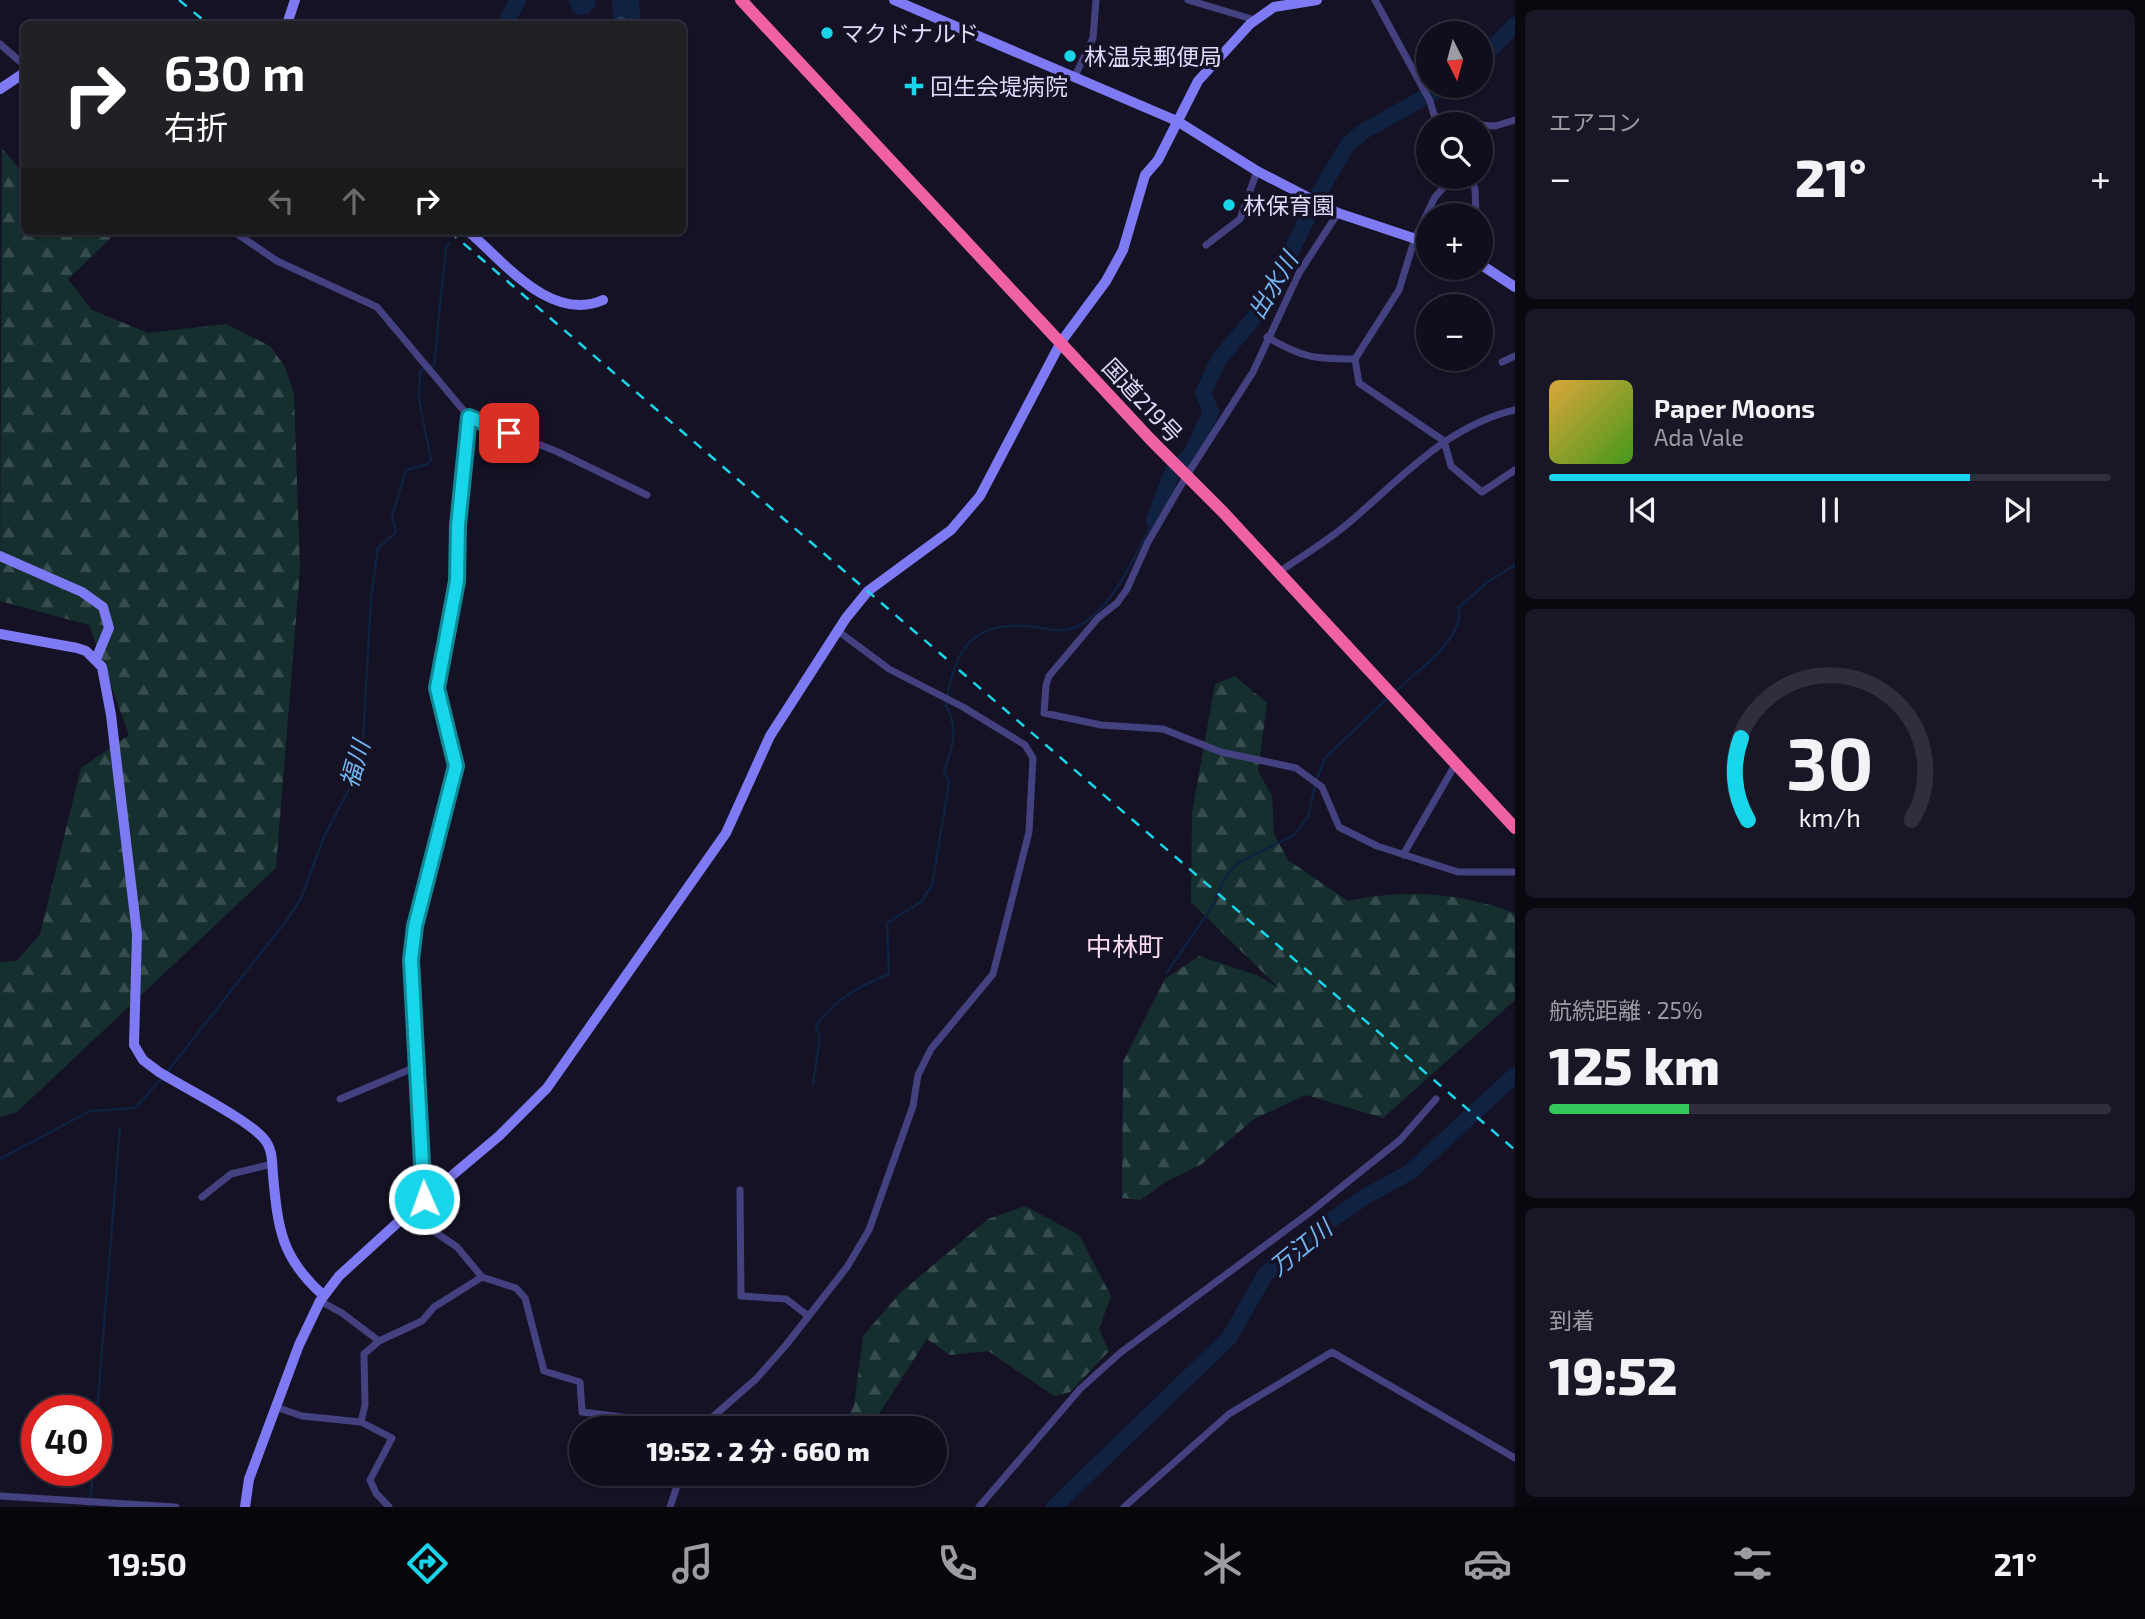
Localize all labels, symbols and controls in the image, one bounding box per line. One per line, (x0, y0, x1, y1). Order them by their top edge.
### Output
place label: マクドナルド (841, 19, 979, 47)
north arrow (1416, 21, 1493, 98)
map controls (1416, 21, 1493, 371)
marker: マクドナルド (819, 25, 835, 41)
text: 630 m (164, 42, 305, 101)
place label: 林温泉郵便局 (1084, 42, 1222, 70)
marker: 林温泉郵便局 (1062, 48, 1078, 64)
icon: right (49, 49, 140, 140)
place label: 回生会堤病院 (930, 72, 1068, 100)
marker: 回生会堤病院 (904, 76, 924, 96)
text: 右折 (164, 107, 228, 145)
text: エアコン (1549, 108, 1641, 136)
button: search (1416, 112, 1493, 189)
text: 21° (1795, 145, 1866, 207)
text: − (1549, 154, 1571, 200)
text: + (2090, 154, 2111, 200)
icon: left (262, 182, 300, 220)
icon: ahead (335, 182, 373, 220)
icon: right (408, 182, 446, 220)
place label: 林保育園 (1243, 191, 1335, 219)
marker: 林保育園 (1221, 197, 1237, 213)
button: + (1416, 203, 1493, 280)
water label: 出水川 (1241, 244, 1305, 323)
button: − (1416, 294, 1493, 371)
street label: 国道219号 (1097, 352, 1189, 448)
text: Paper Moons (1654, 392, 1815, 423)
pin (479, 403, 539, 463)
icon: arrive (490, 414, 528, 452)
text: Ada Vale (1654, 423, 1744, 451)
icon: previous (1624, 491, 1662, 529)
icon: pause (1811, 491, 1849, 529)
icon: next (1998, 491, 2036, 529)
text: 30 (1786, 717, 1874, 805)
water label: 福川 (333, 734, 375, 791)
text: km/h (1799, 801, 1861, 831)
district label: 中林町 (1086, 930, 1164, 961)
text: 航続距離 · 25% (1549, 996, 1703, 1024)
text: 125 km (1549, 1033, 1720, 1095)
position arrow (387, 1162, 461, 1236)
water label: 万江川 (1263, 1211, 1339, 1281)
text: 到着 (1549, 1306, 1595, 1334)
text: 19:52 (1549, 1343, 1678, 1405)
speed limit sign: 40 (21, 1395, 112, 1486)
text: 19:52 · 2 分 · 660 m (646, 1435, 870, 1466)
icon: directions (403, 1539, 452, 1588)
icon: music (668, 1539, 717, 1588)
icon: phone (933, 1539, 982, 1588)
icon: climate (1198, 1539, 1247, 1588)
icon: car (1463, 1539, 1512, 1588)
icon: filters (1728, 1539, 1777, 1588)
text: 19:50 (108, 1544, 187, 1582)
text: 21° (1994, 1544, 2037, 1582)

